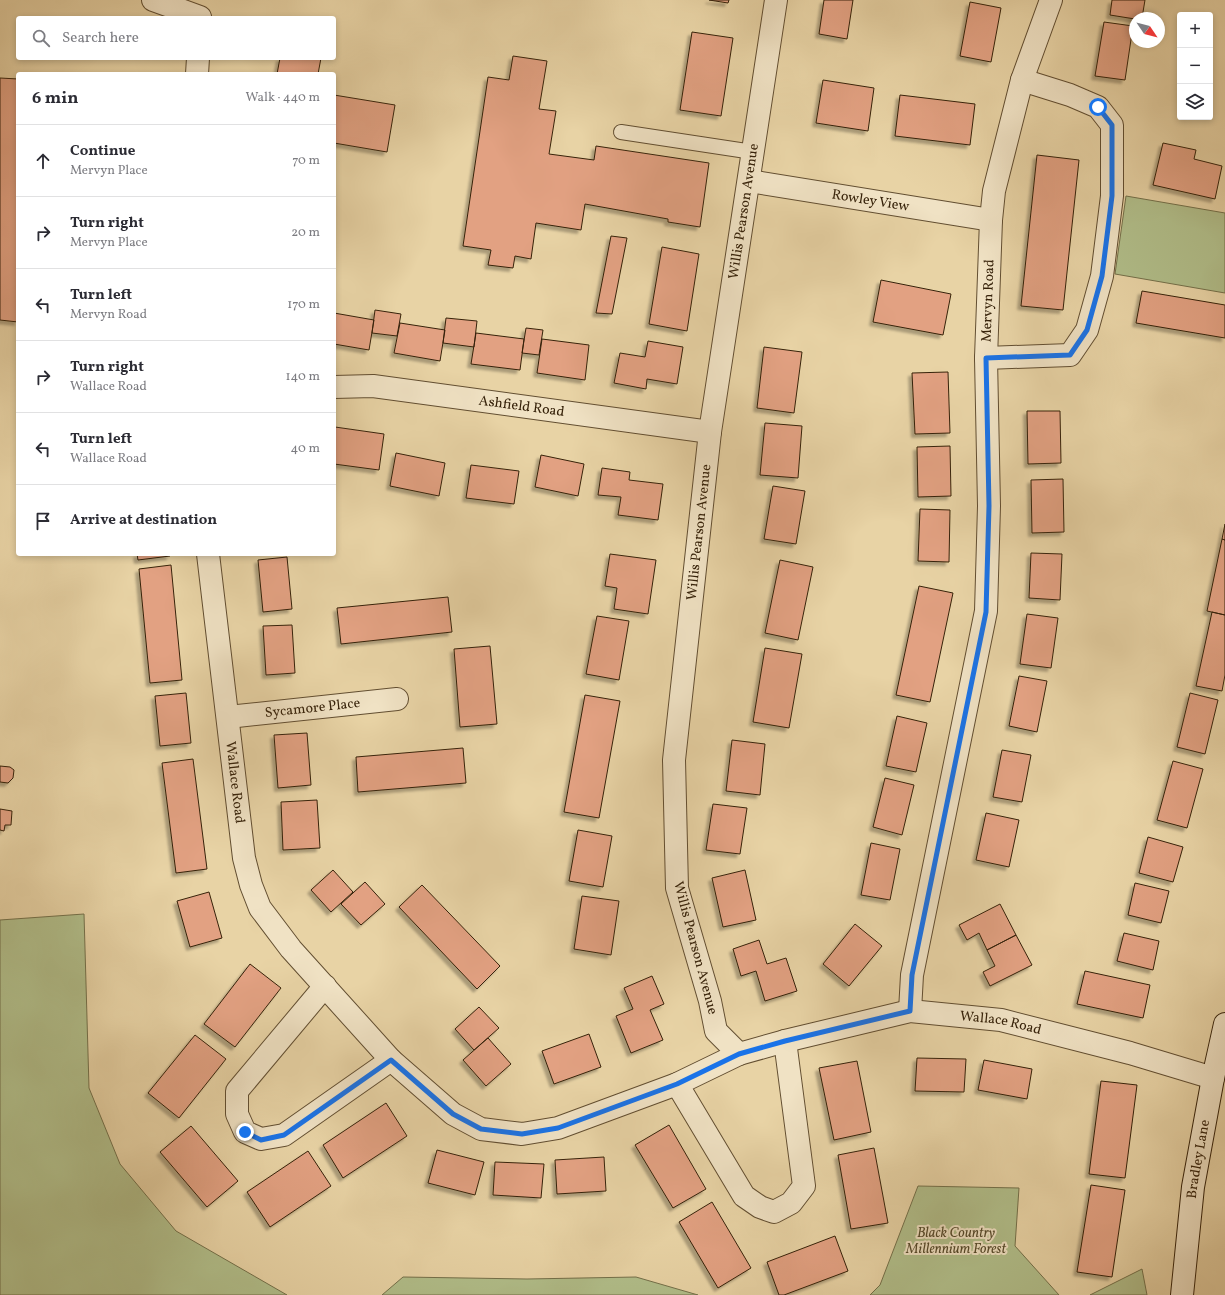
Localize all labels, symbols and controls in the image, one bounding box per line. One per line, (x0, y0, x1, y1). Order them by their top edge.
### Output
north arrow (1129, 12, 1165, 48)
map controls (1177, 12, 1213, 120)
button: + (1177, 12, 1213, 48)
search box (16, 16, 336, 60)
icon: search (30, 27, 52, 49)
text: Search here (62, 28, 139, 49)
button: − (1177, 48, 1213, 84)
button: layers (1177, 84, 1213, 120)
text: 6 min (32, 87, 78, 110)
text: Walk · 440 m (245, 89, 320, 107)
route start (1089, 98, 1107, 116)
text: Continue (70, 141, 135, 162)
street label: Willis Pearson Avenue (724, 142, 763, 281)
icon: ahead (32, 150, 54, 172)
text: 70 m (292, 152, 320, 170)
text: Mervyn Place (70, 162, 148, 180)
street label: Rowley View (830, 185, 911, 216)
text: Turn right (70, 213, 144, 234)
icon: right (32, 222, 54, 244)
text: 20 m (291, 224, 320, 242)
text: Mervyn Place (70, 234, 148, 252)
street label: Mervyn Road (977, 259, 999, 342)
text: Turn left (70, 285, 132, 306)
icon: left (32, 294, 54, 316)
text: 170 m (287, 296, 320, 314)
text: Mervyn Road (70, 306, 147, 324)
text: Turn right (70, 357, 144, 378)
icon: right (32, 366, 54, 388)
text: 140 m (286, 368, 320, 386)
text: Wallace Road (70, 378, 147, 396)
street label: Ashfield Road (478, 391, 566, 422)
text: Turn left (70, 429, 132, 450)
icon: left (32, 438, 54, 460)
text: 40 m (291, 440, 320, 458)
text: Wallace Road (70, 450, 147, 468)
street label: Willis Pearson Avenue (682, 463, 716, 601)
icon: arrive (32, 510, 54, 532)
text: Arrive at destination (70, 510, 217, 531)
street label: Sycamore Place (264, 693, 362, 723)
street label: Wallace Road (221, 740, 249, 825)
street label: Willis Pearson Avenue (668, 879, 722, 1017)
street label: Wallace Road (959, 1006, 1044, 1040)
street label: Bradley Lane (1182, 1118, 1215, 1199)
route end (236, 1123, 254, 1141)
park label: Black Country Millennium Forest (905, 1224, 1006, 1259)

